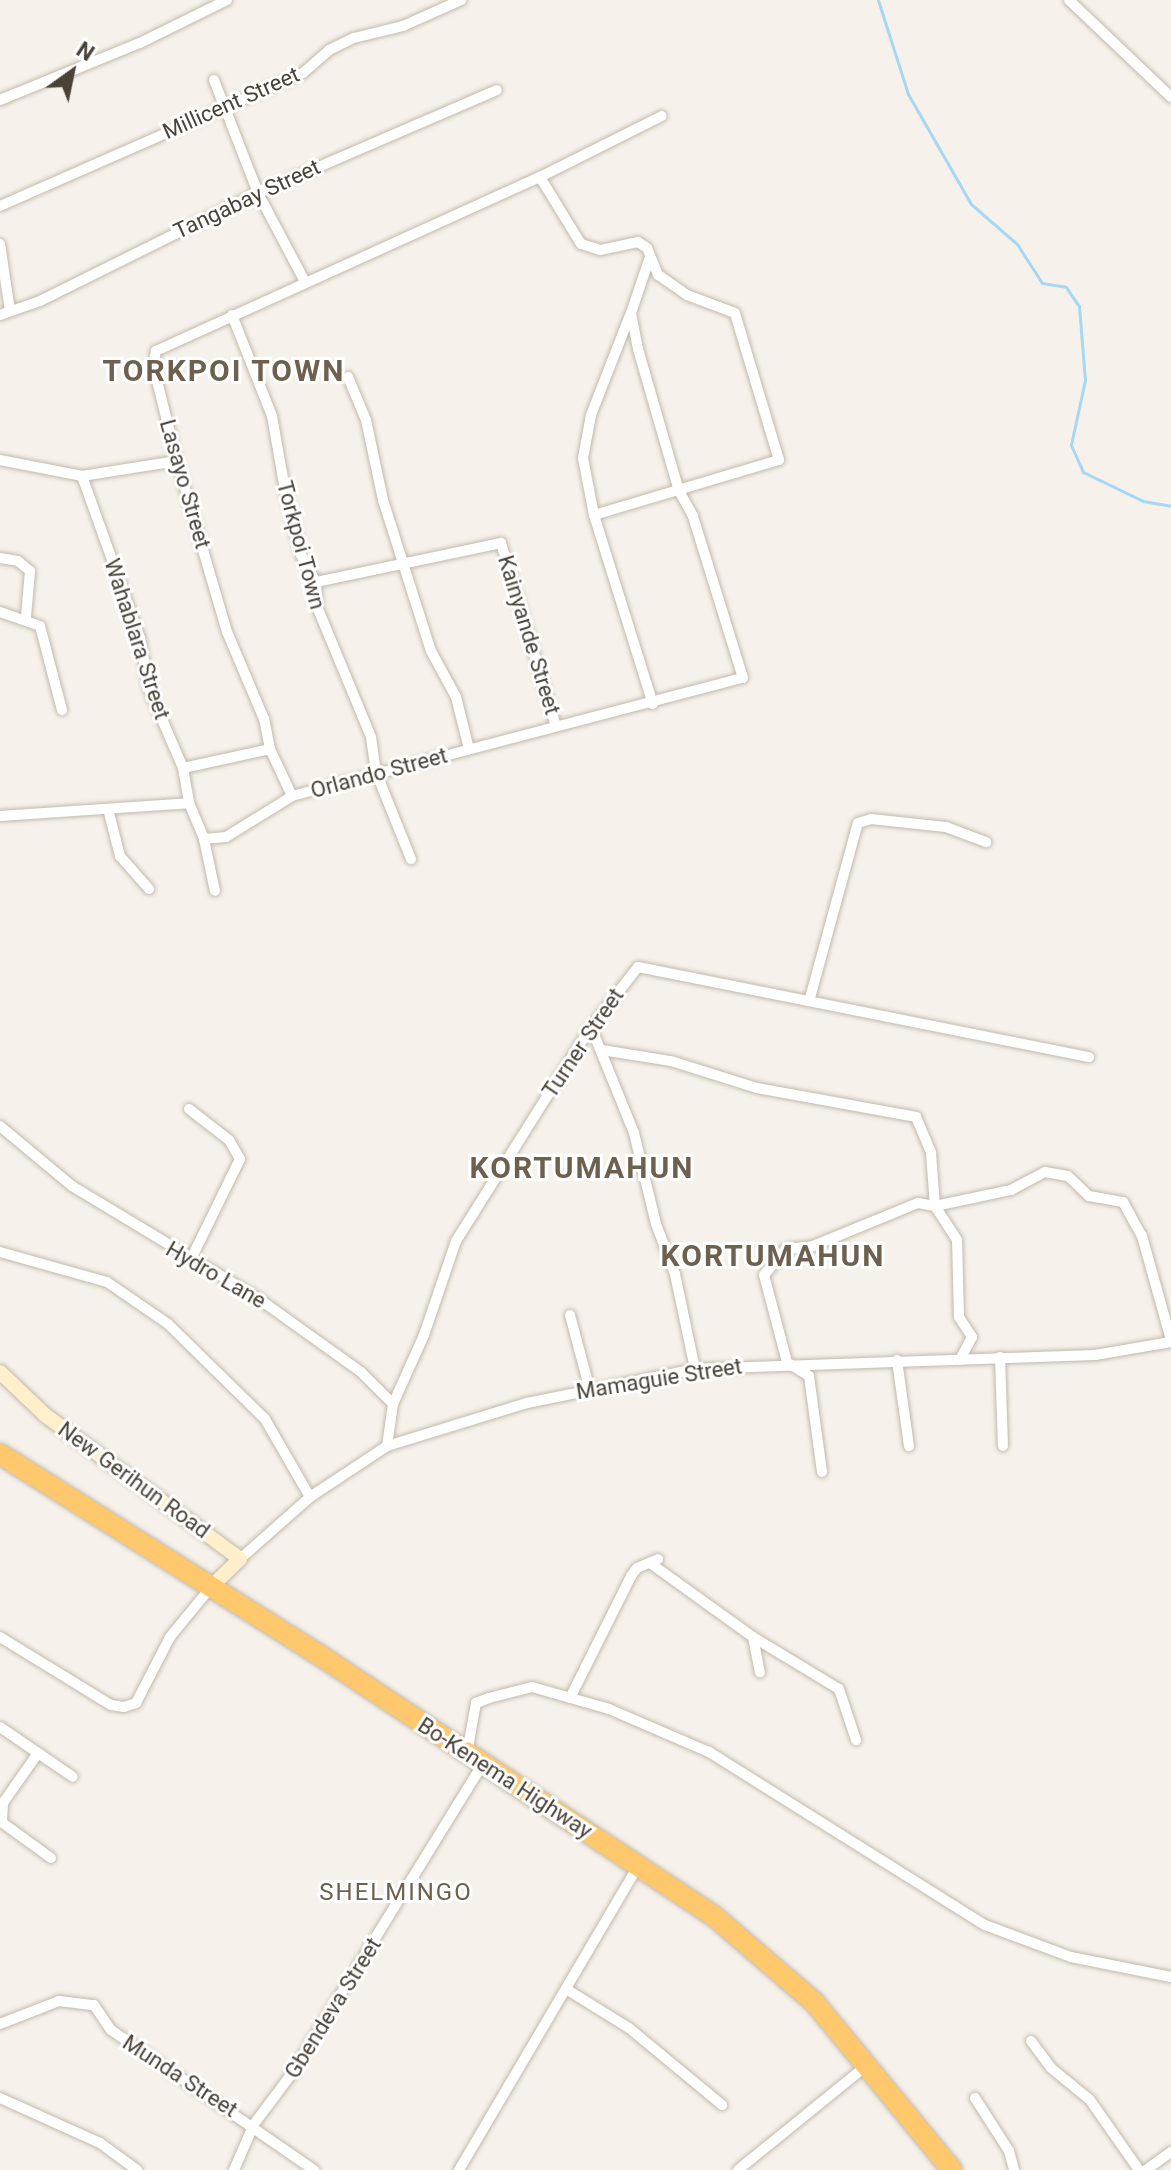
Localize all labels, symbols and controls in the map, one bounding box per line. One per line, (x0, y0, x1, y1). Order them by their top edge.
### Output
north arrow (32, 32, 112, 112)
text: N (72, 37, 99, 66)
street label: Millicent Street (159, 61, 303, 145)
street label: Tangabay Street (170, 154, 324, 244)
district label: TORKPOI TOWN (102, 353, 346, 389)
street label: Lasayo Street (154, 416, 216, 552)
street label: Torkpoi Town (271, 478, 331, 612)
street label: Kainyande Street (492, 552, 566, 718)
street label: Wahablara Street (99, 555, 175, 723)
street label: Orlando Street (308, 742, 450, 804)
street label: Turner Street (537, 983, 629, 1103)
district label: KORTUMAHUN (470, 1150, 694, 1186)
street label: Hydro Lane (161, 1236, 271, 1314)
district label: KORTUMAHUN (661, 1238, 885, 1274)
street label: Mamaguie Street (574, 1353, 744, 1405)
street label: New Gerihun Road (53, 1416, 215, 1544)
street label: Bo-Kenema Highway (413, 1712, 597, 1844)
district label: SHELMINGO (319, 1879, 473, 1907)
street label: Gbendeva Street (279, 1933, 387, 2083)
street label: Munda Street (118, 2029, 242, 2123)

